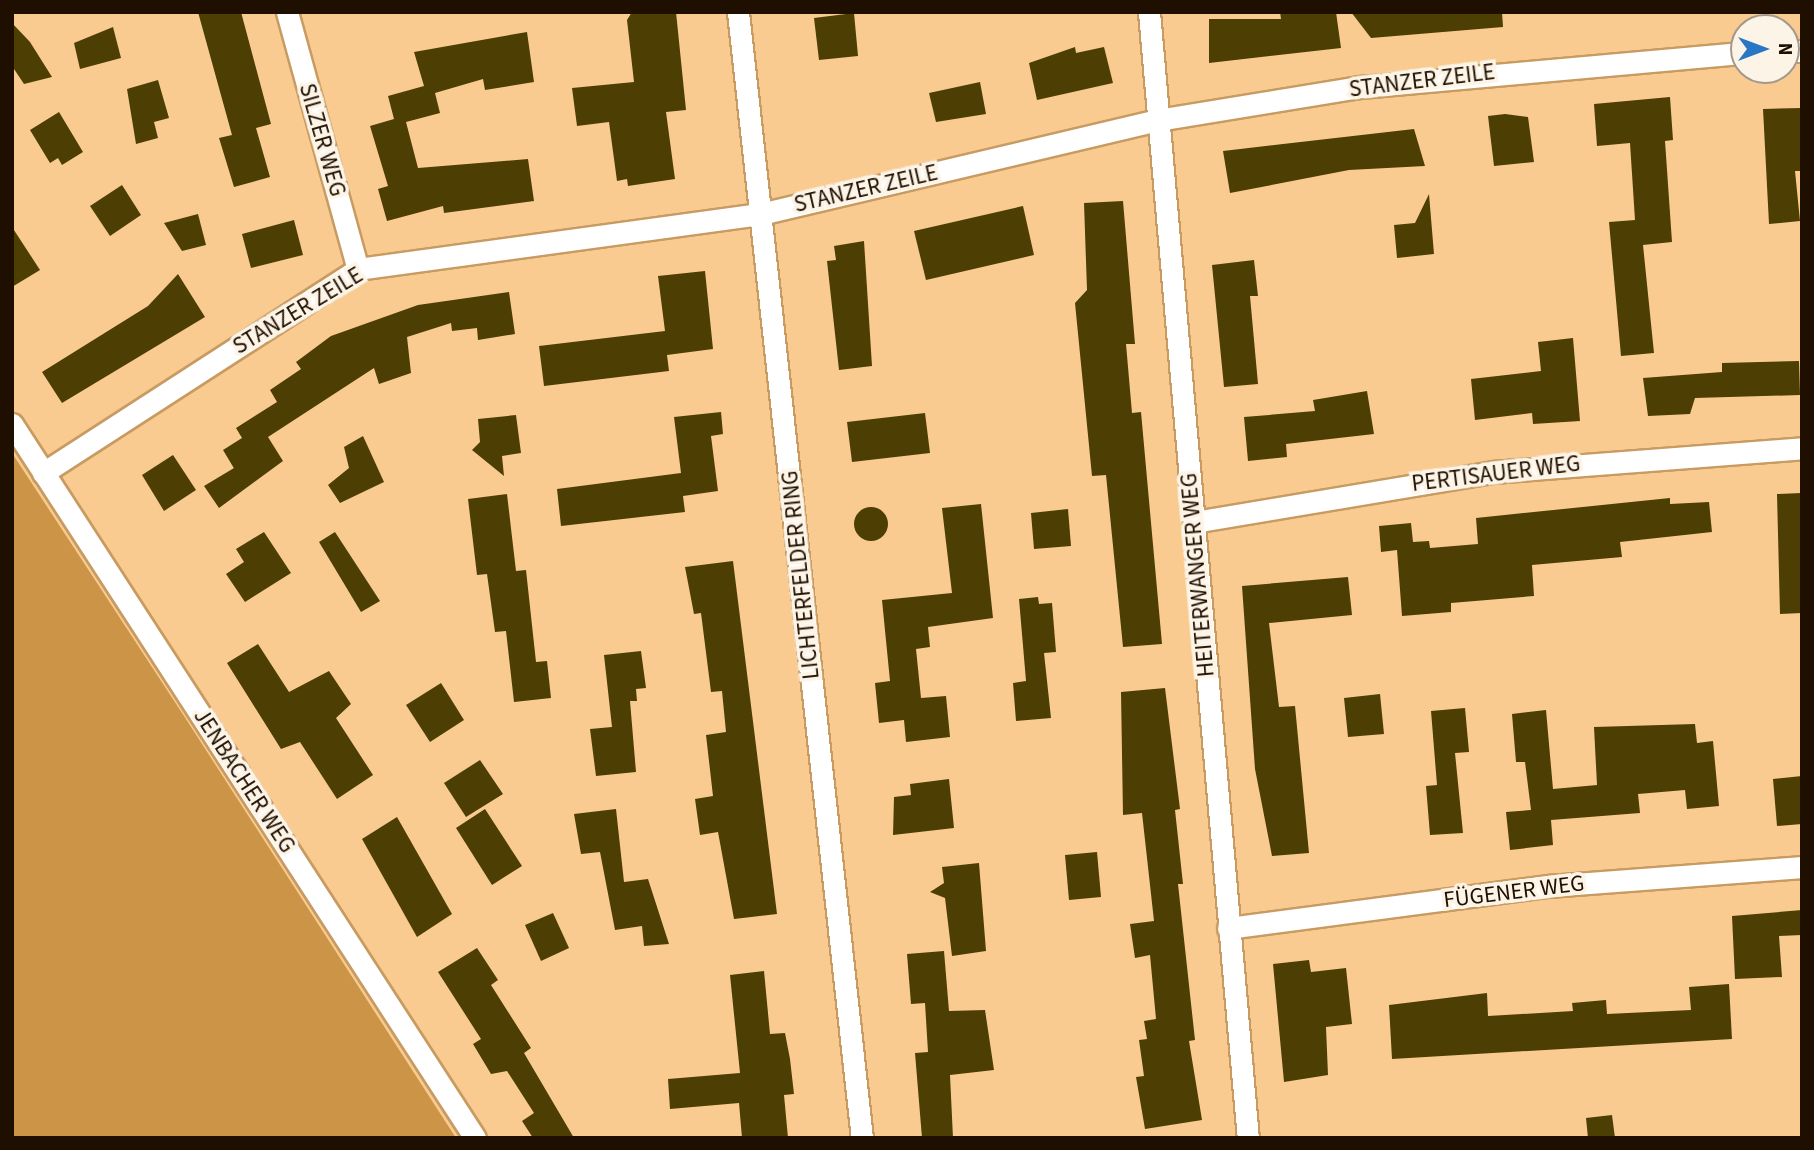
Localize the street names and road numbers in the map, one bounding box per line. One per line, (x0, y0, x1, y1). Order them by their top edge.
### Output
street label: STANZER ZEILE (1348, 58, 1496, 104)
street label: SILZER WEG (293, 80, 351, 200)
street label: STANZER ZEILE (791, 159, 941, 219)
street label: STANZER ZEILE (228, 261, 368, 361)
street label: PERTISAUER WEG (1410, 450, 1582, 498)
street label: LICHTERFELDER RING (776, 469, 826, 681)
street label: HEITERWANGER WEG (1175, 472, 1221, 678)
street label: JENBACHER WEG (187, 704, 301, 858)
street label: FÜGENER WEG (1442, 870, 1586, 914)

